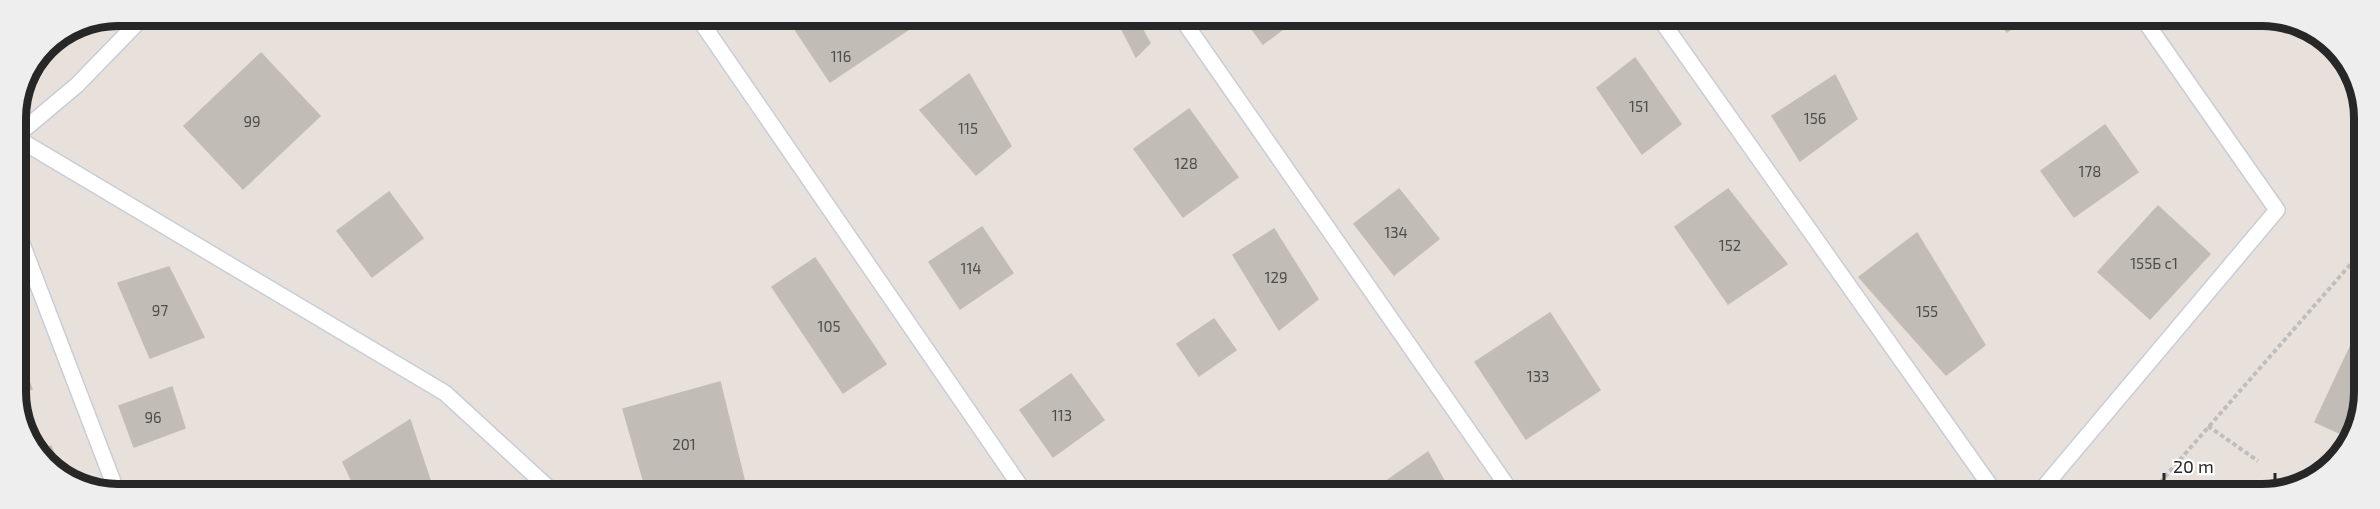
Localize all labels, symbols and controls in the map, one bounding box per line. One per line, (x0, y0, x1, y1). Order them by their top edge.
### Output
house number: 116 (831, 47, 851, 65)
house number: 151 (1629, 97, 1649, 115)
house number: 156 (1804, 109, 1826, 127)
house number: 99 (243, 112, 261, 130)
house number: 115 (958, 119, 978, 137)
house number: 128 (1174, 154, 1198, 172)
house number: 178 (2079, 162, 2101, 180)
house number: 134 (1384, 223, 1408, 241)
house number: 152 (1719, 236, 1741, 254)
house number: 155Б с1 (2130, 254, 2178, 272)
house number: 114 (960, 259, 982, 277)
house number: 129 (1265, 268, 1287, 286)
house number: 97 (152, 301, 168, 319)
house number: 155 (1916, 302, 1938, 320)
house number: 105 (817, 317, 841, 335)
house number: 133 (1527, 367, 1549, 385)
house number: 113 (1052, 406, 1072, 424)
house number: 96 (144, 408, 162, 426)
house number: 201 (672, 435, 696, 453)
scale bar (2164, 446, 2275, 484)
text: 20 m (2173, 455, 2214, 477)

